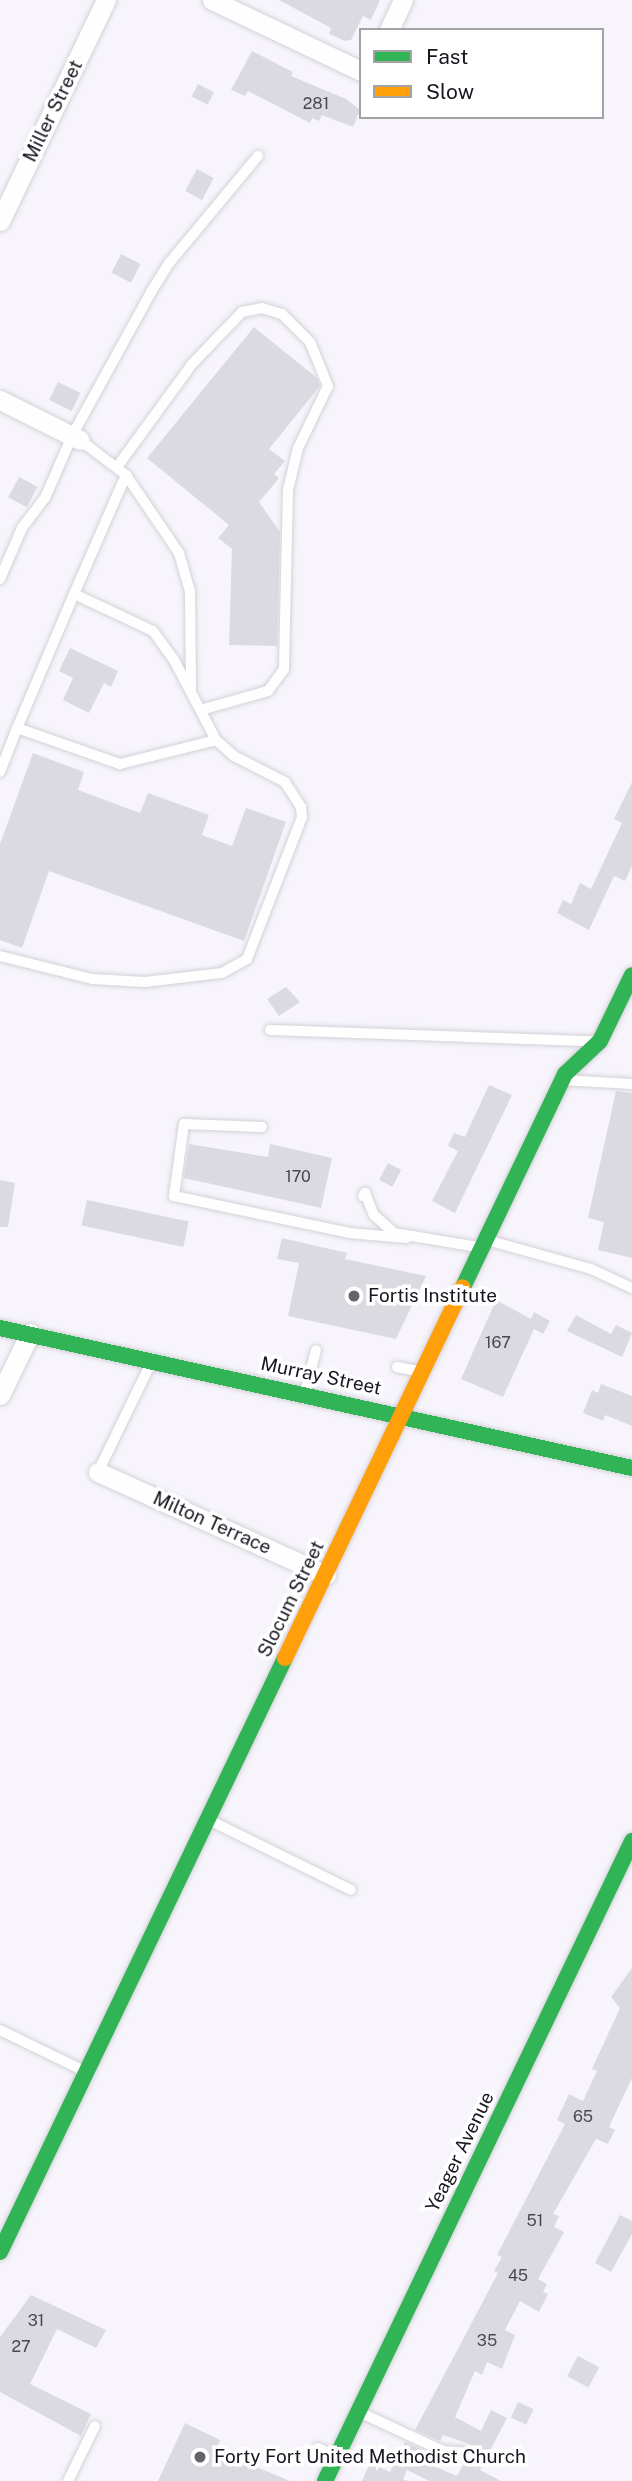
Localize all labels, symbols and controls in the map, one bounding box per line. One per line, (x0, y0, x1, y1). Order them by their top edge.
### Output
legend (359, 28, 604, 119)
text: Fast (426, 44, 468, 69)
street label: Miller Street (18, 56, 88, 166)
text: Slow (426, 79, 474, 104)
house number: 281 (303, 94, 329, 114)
house number: 170 (285, 1167, 311, 1187)
place label: Fortis Institute (368, 1285, 497, 1307)
marker: Fortis Institute (346, 1288, 362, 1304)
house number: 167 (485, 1333, 511, 1353)
street label: Murray Street (258, 1352, 384, 1400)
street label: Milton Terrace (149, 1487, 275, 1559)
street label: Slocum Street (253, 1537, 329, 1661)
street label: Yeager Avenue (421, 2088, 499, 2216)
house number: 65 (573, 2107, 593, 2127)
house number: 51 (527, 2211, 543, 2231)
house number: 45 (508, 2266, 528, 2286)
house number: 31 (28, 2311, 44, 2331)
house number: 35 (477, 2331, 497, 2351)
house number: 27 (11, 2337, 31, 2357)
place label: Forty Fort United Methodist Church (214, 2446, 526, 2468)
marker: Forty Fort United Methodist Church (192, 2449, 208, 2465)

